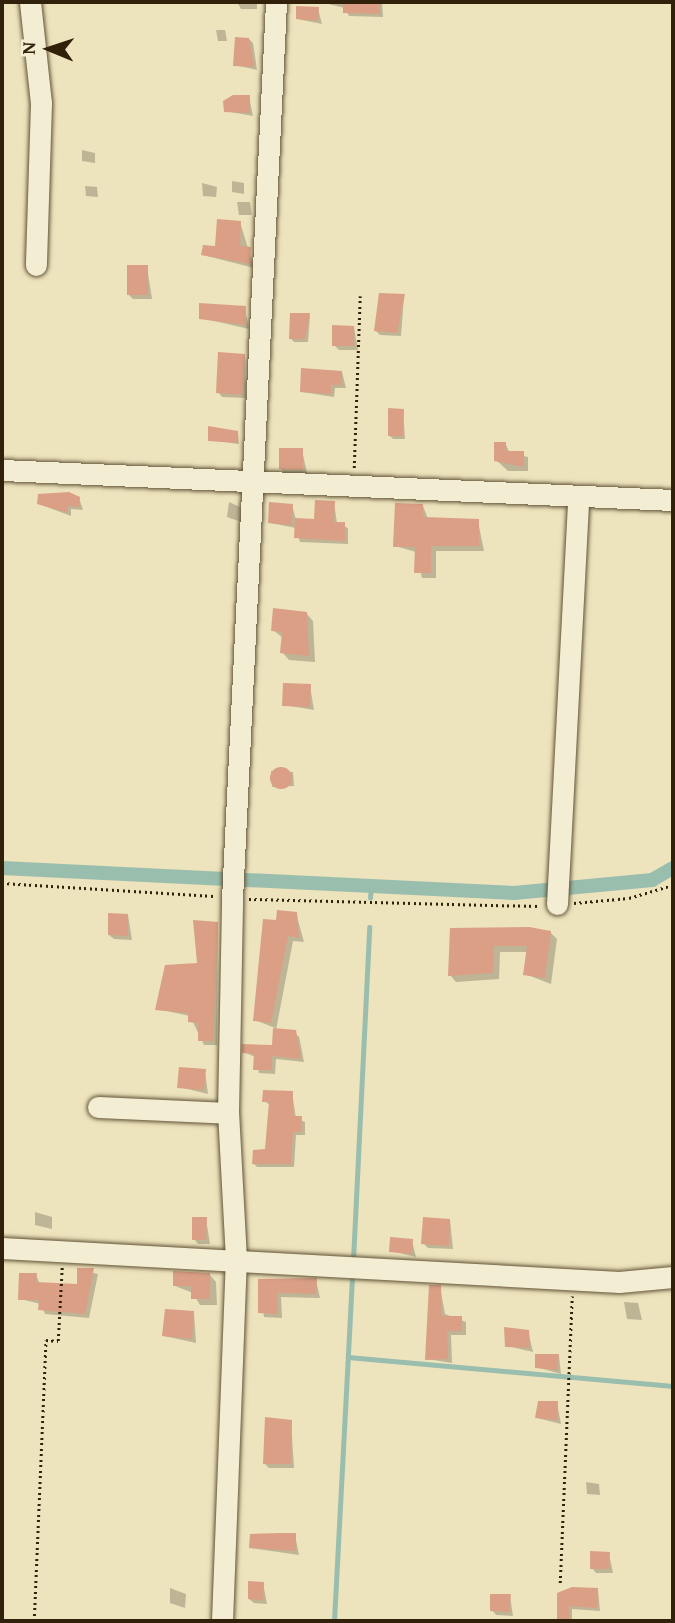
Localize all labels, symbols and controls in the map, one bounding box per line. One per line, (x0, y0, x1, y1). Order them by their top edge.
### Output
north arrow (14, 14, 84, 84)
text: N (14, 41, 42, 55)

